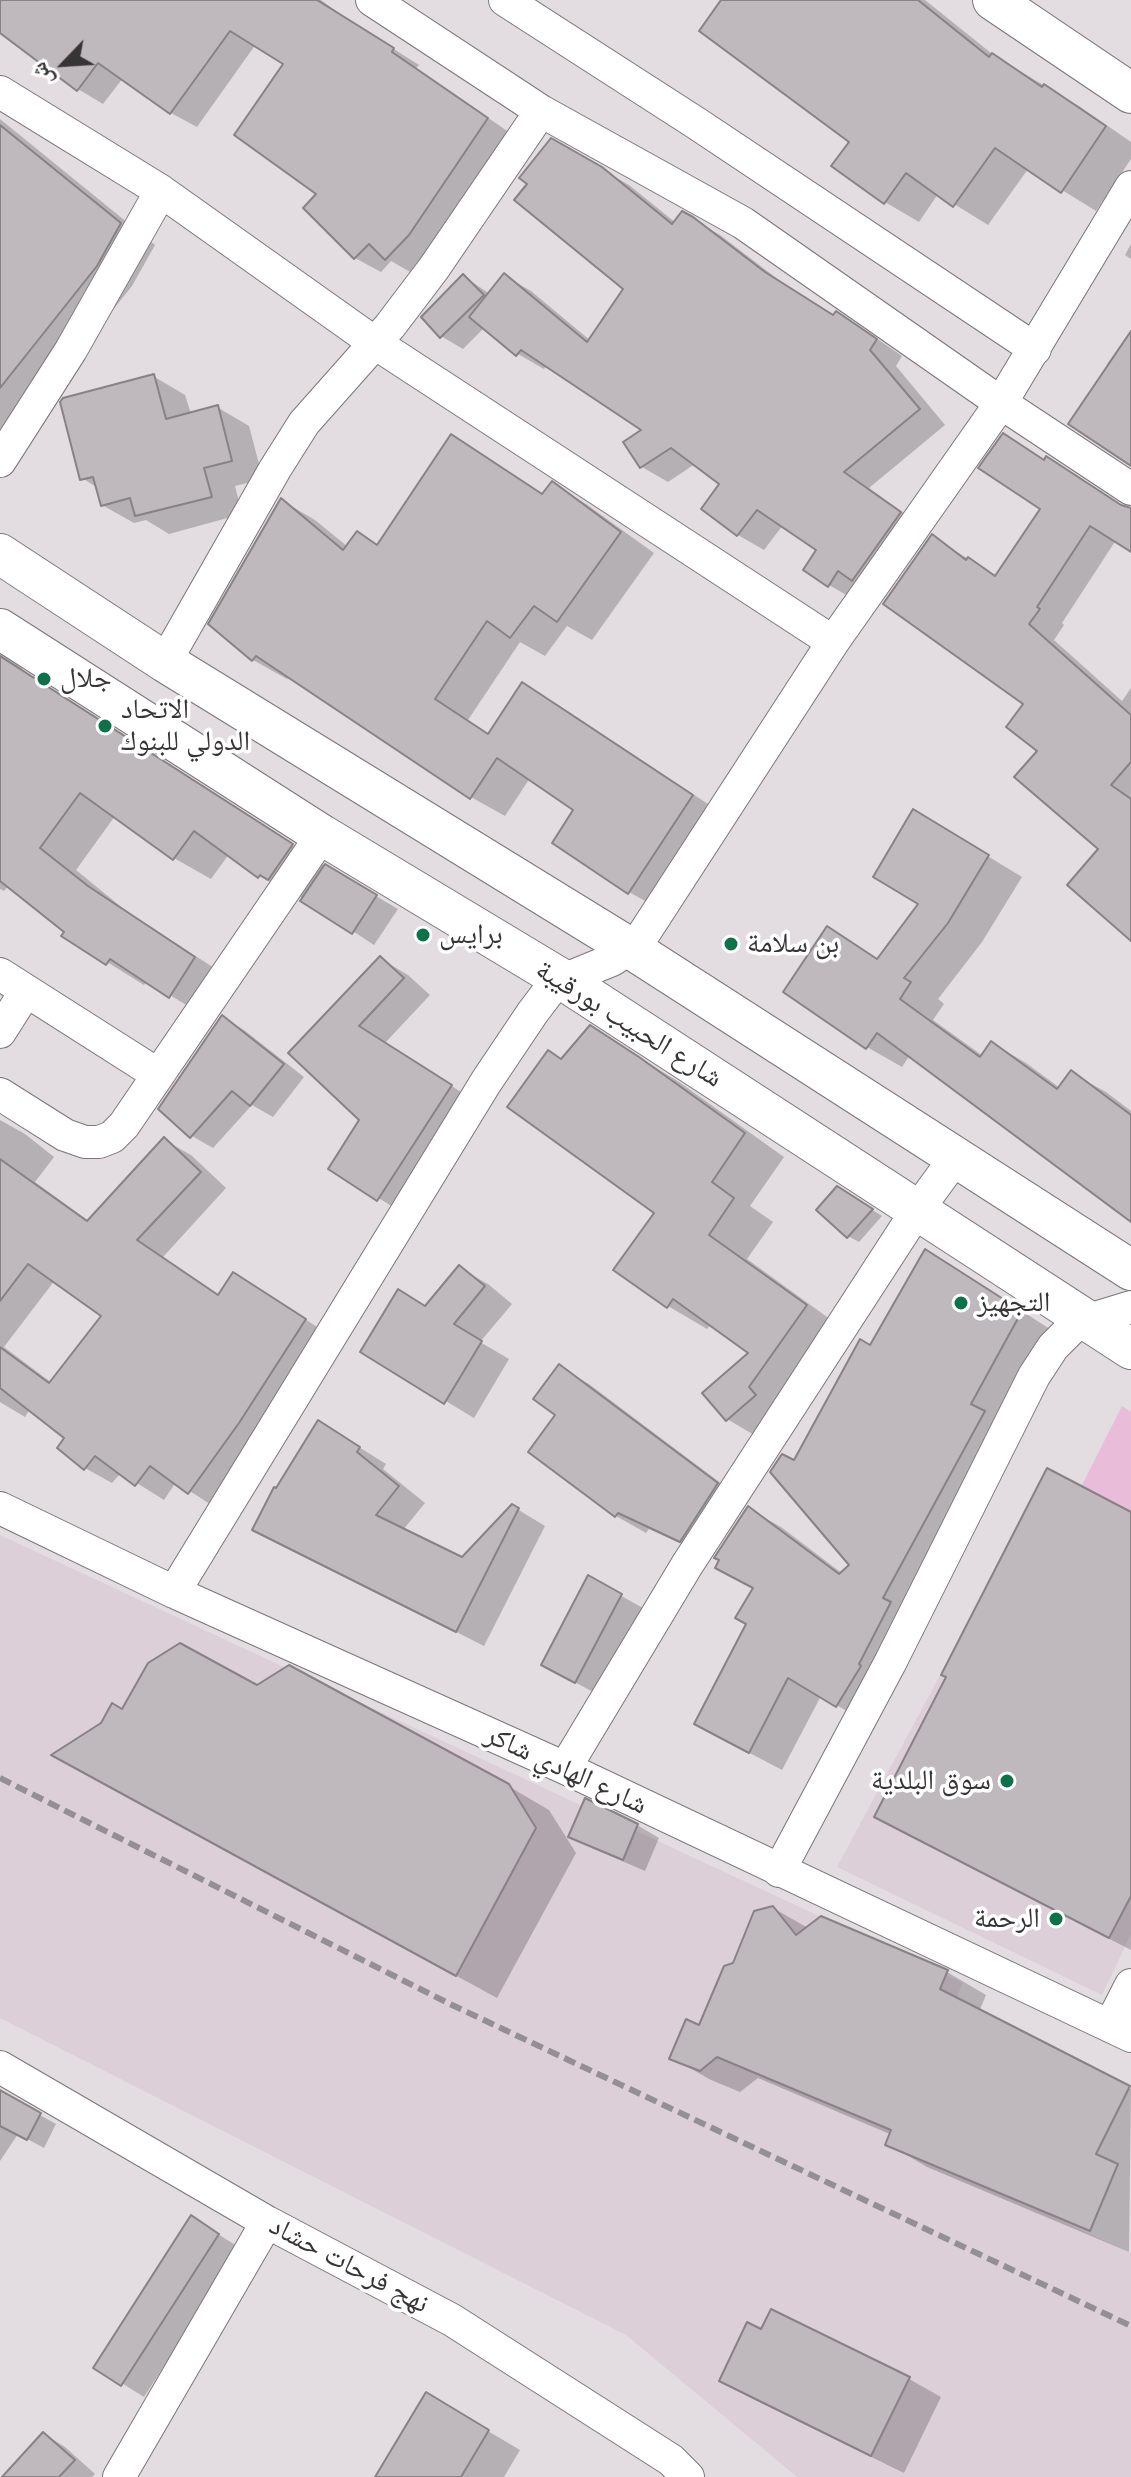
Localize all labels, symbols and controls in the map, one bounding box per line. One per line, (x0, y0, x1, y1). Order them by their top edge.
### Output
north arrow (24, 24, 104, 104)
text: ش (26, 58, 58, 90)
place label: جلال (60, 662, 112, 696)
marker: جلال (35, 670, 53, 688)
place label: الاتحاد الدولي للبنوك (121, 693, 250, 759)
marker: الاتحاد الدولي للبنوك (96, 717, 114, 735)
place label: برايس (439, 918, 503, 952)
marker: برايس (414, 926, 432, 944)
place label: بن سلامة (747, 927, 839, 961)
marker: بن سلامة (722, 935, 740, 953)
street label: شارع الحبيب بورقيبة (529, 953, 729, 1095)
place label: التجهيز (977, 1286, 1050, 1320)
marker: التجهيز (952, 1294, 970, 1312)
street label: شارع الهادي شاكر (480, 1718, 652, 1822)
place label: سوق البلدية (871, 1764, 991, 1798)
marker: سوق البلدية (998, 1772, 1016, 1790)
place label: الرحمة (974, 1902, 1040, 1936)
marker: الرحمة (1047, 1910, 1065, 1928)
street label: نهج فرحات حشاد (263, 2209, 435, 2321)

